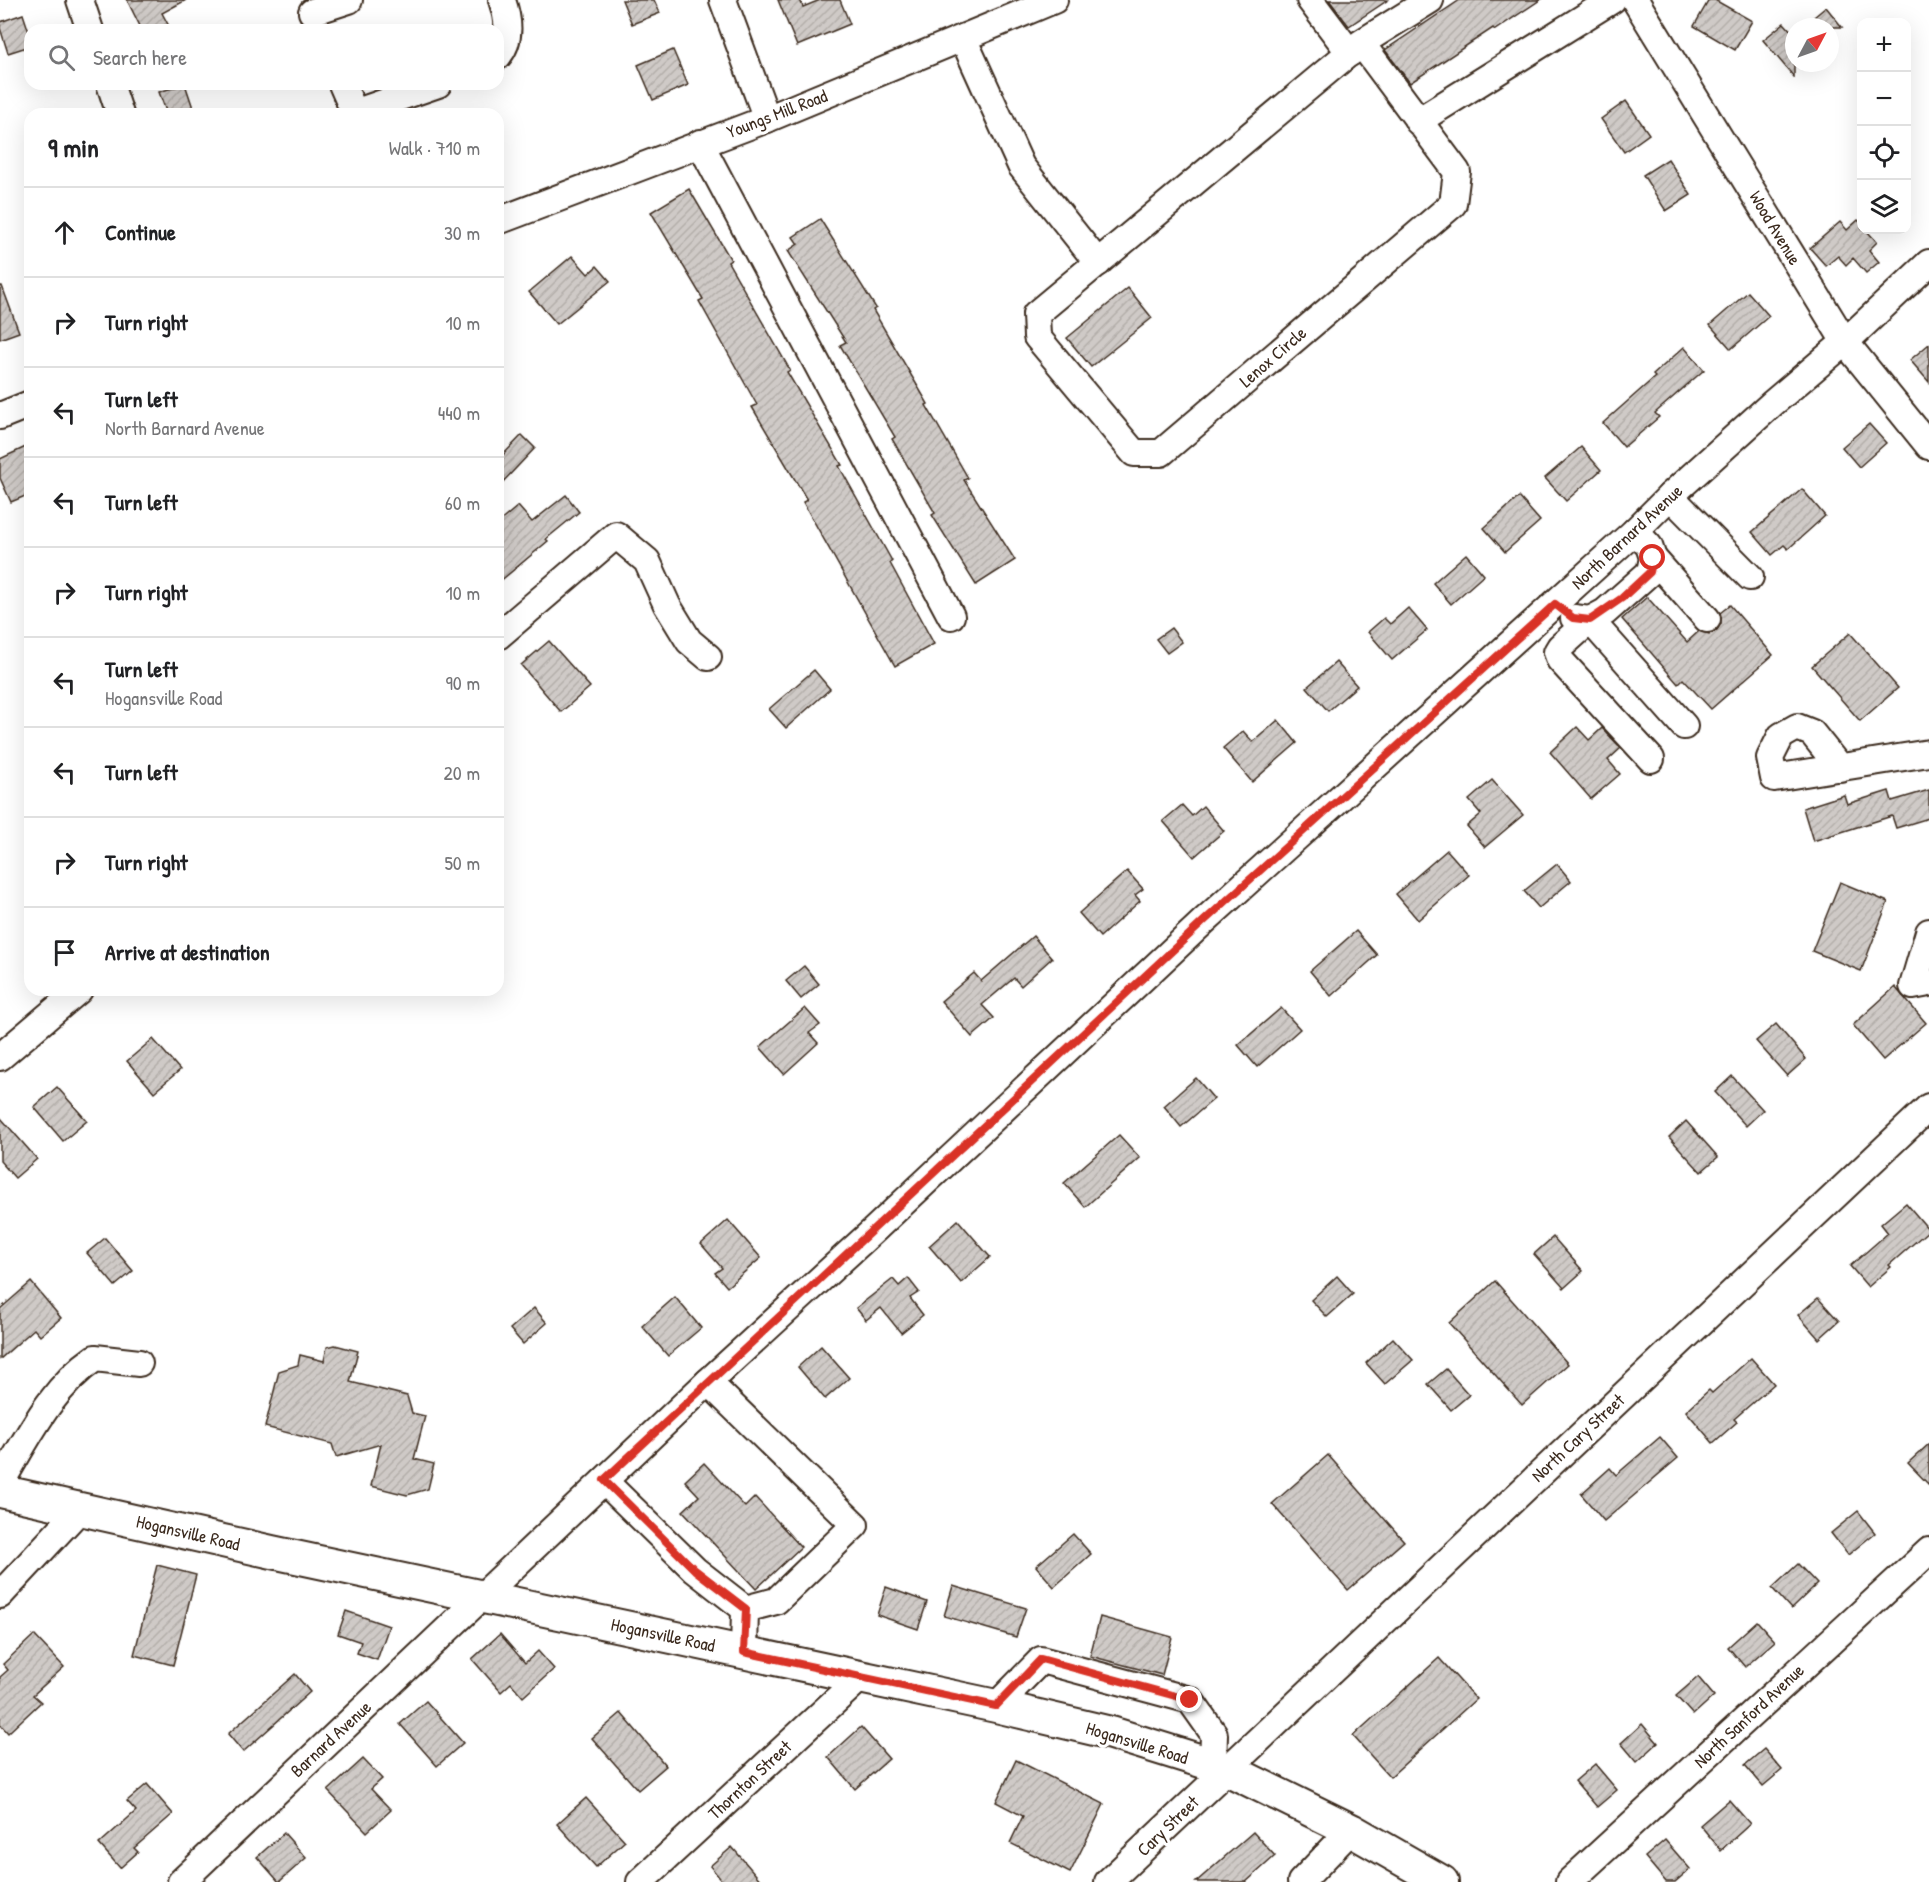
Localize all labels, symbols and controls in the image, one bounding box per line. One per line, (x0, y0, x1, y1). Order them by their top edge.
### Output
north arrow (1785, 18, 1839, 72)
map controls (1857, 18, 1911, 234)
button: + (1857, 18, 1911, 72)
search box (24, 24, 504, 90)
icon: search (45, 41, 78, 74)
text: Search here (93, 42, 187, 72)
button: − (1857, 72, 1911, 126)
street label: Youngs Mill Road (723, 83, 831, 144)
button: locate (1857, 126, 1911, 180)
text: 9 min (48, 130, 99, 165)
text: Walk · 710 m (389, 134, 480, 161)
button: layers (1857, 180, 1911, 234)
street label: Wood Avenue (1743, 186, 1807, 269)
icon: ahead (48, 216, 81, 249)
text: Continue (105, 217, 176, 247)
text: 30 m (444, 219, 480, 246)
icon: right (48, 306, 81, 339)
text: Turn right (105, 307, 188, 337)
text: 10 m (446, 309, 480, 336)
street label: Lenox Circle (1234, 321, 1312, 393)
text: Turn left (105, 384, 178, 414)
icon: left (48, 396, 81, 429)
text: 440 m (438, 399, 480, 426)
text: North Barnard Avenue (105, 414, 265, 441)
street label: North Barnard Avenue (1566, 478, 1688, 595)
icon: left (48, 486, 81, 519)
text: Turn left (105, 487, 178, 517)
text: 60 m (445, 489, 480, 516)
route start (1639, 544, 1665, 570)
icon: right (48, 576, 81, 609)
text: Turn right (105, 577, 188, 607)
text: 10 m (446, 579, 480, 606)
text: Turn left (105, 654, 178, 684)
icon: left (48, 666, 81, 699)
text: 90 m (446, 669, 480, 696)
text: Hogansville Road (105, 684, 222, 711)
icon: left (48, 756, 81, 789)
text: Turn left (105, 757, 178, 787)
text: 20 m (443, 759, 480, 786)
icon: right (48, 846, 81, 879)
text: Turn right (105, 847, 188, 877)
text: 50 m (444, 849, 480, 876)
icon: arrive (48, 936, 81, 969)
text: Arrive at destination (105, 937, 270, 967)
street label: North Cary Street (1526, 1387, 1630, 1487)
street label: Hogansville Road (134, 1508, 242, 1557)
street label: Hogansville Road (609, 1611, 717, 1658)
street label: North Sanford Avenue (1688, 1658, 1809, 1773)
route end (1176, 1686, 1202, 1712)
street label: Barnard Avenue (285, 1695, 377, 1783)
street label: Hogansville Road (1083, 1715, 1191, 1770)
street label: Thornton Street (702, 1734, 798, 1825)
street label: Cary Street (1131, 1789, 1205, 1862)

